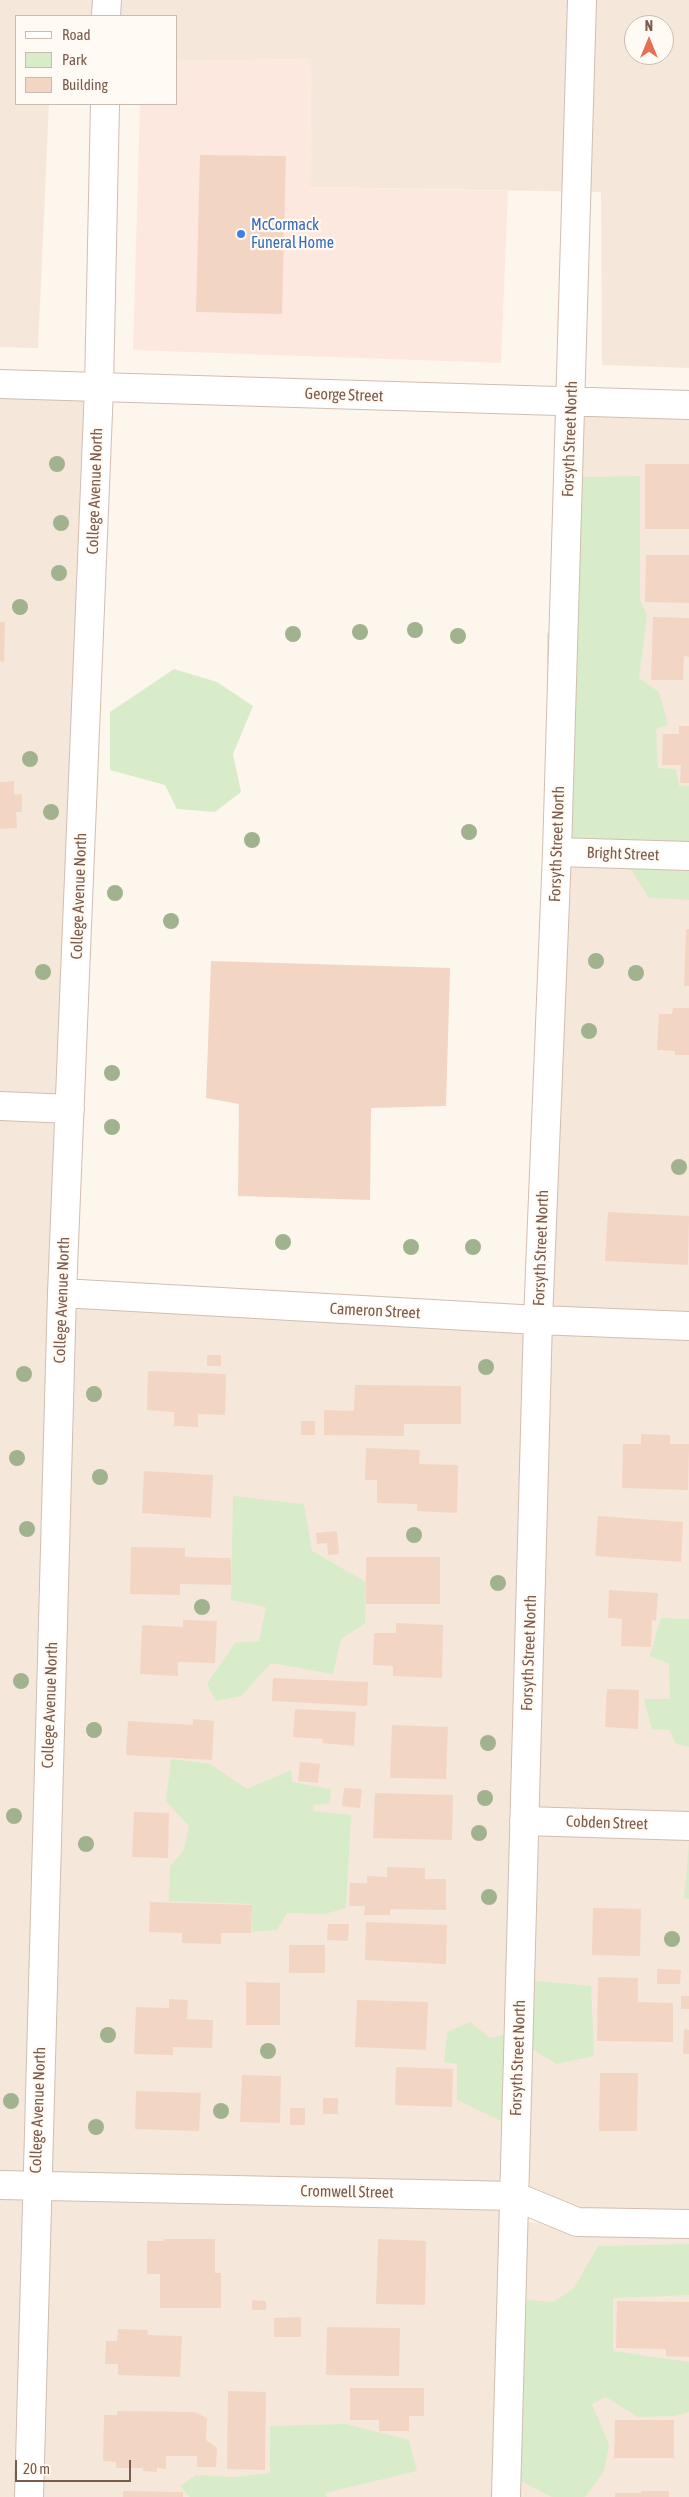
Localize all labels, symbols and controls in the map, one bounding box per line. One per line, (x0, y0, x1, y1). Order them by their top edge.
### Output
legend (15, 15, 178, 105)
north arrow (624, 15, 674, 65)
text: N (645, 18, 653, 34)
text: Road (62, 26, 91, 43)
text: Park (62, 51, 87, 68)
text: Building (62, 76, 108, 93)
place label: McCormack Funeral Home (251, 215, 334, 253)
marker: McCormack Funeral Home (235, 228, 247, 240)
street label: Forsyth Street North (558, 381, 582, 497)
street label: George Street (304, 384, 384, 406)
street label: College Avenue North (83, 427, 107, 555)
street label: Forsyth Street North (545, 786, 569, 902)
street label: College Avenue North (67, 832, 91, 960)
street label: Bright Street (586, 843, 660, 865)
street label: Forsyth Street North (529, 1190, 553, 1306)
street label: College Avenue North (50, 1236, 74, 1364)
street label: Cameron Street (329, 1299, 421, 1323)
street label: Forsyth Street North (517, 1595, 541, 1711)
street label: College Avenue North (38, 1641, 62, 1769)
street label: Cobden Street (566, 1812, 648, 1834)
street label: Forsyth Street North (506, 2000, 530, 2116)
street label: College Avenue North (26, 2046, 50, 2174)
street label: Cromwell Street (300, 2182, 394, 2202)
scale bar (18, 2450, 134, 2482)
text: 20 m (23, 2460, 50, 2477)

